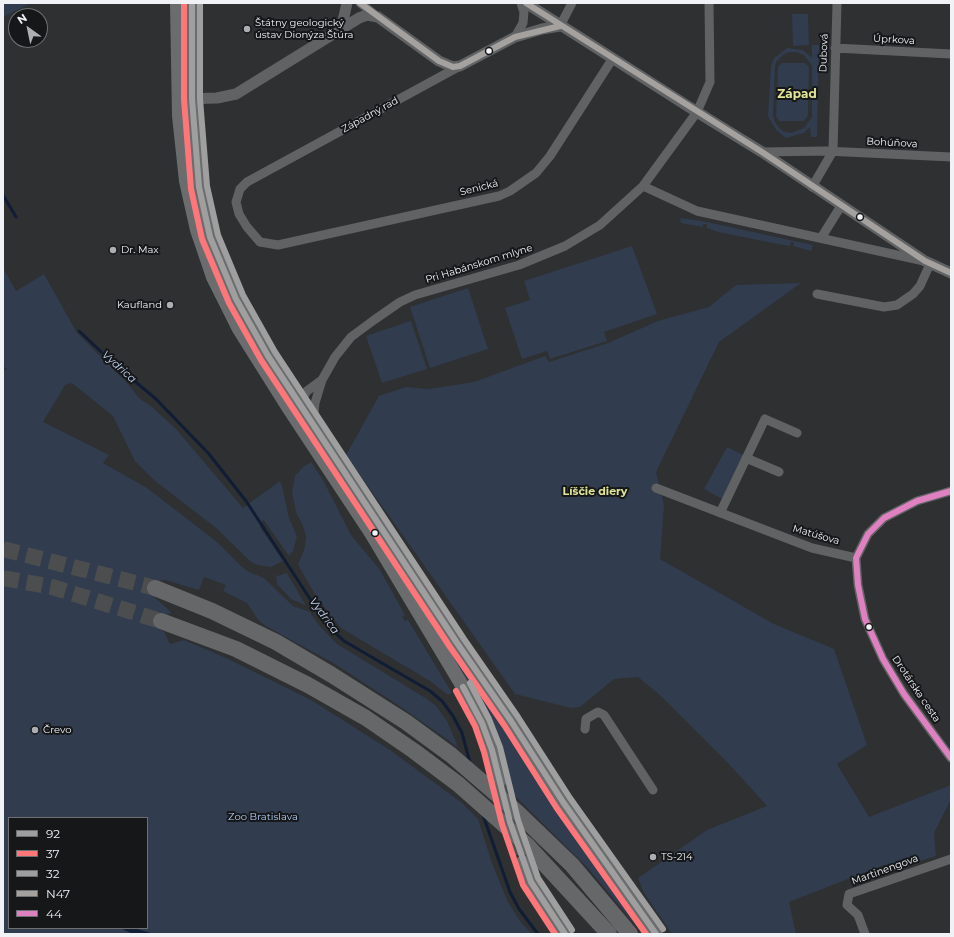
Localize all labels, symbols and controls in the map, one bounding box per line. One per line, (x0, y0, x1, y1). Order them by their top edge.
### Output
north arrow (8, 8, 48, 48)
text: N (14, 10, 30, 27)
place label: Štátny geologický ústav Dionýza Štúra (255, 17, 353, 40)
marker: Štátny geologický ústav Dionýza Štúra (242, 24, 252, 34)
street label: Dubová (817, 33, 831, 73)
street label: Úprkova (873, 33, 915, 47)
unlabelled marker (484, 46, 494, 56)
district label: Západ (777, 87, 817, 101)
street label: Západný rad (340, 95, 400, 135)
street label: Bohúňova (866, 136, 918, 150)
street label: Senická (459, 177, 499, 199)
unlabelled marker (855, 212, 865, 222)
street label: Pri Habánskom mlyne (424, 242, 534, 286)
place label: Dr. Max (121, 244, 159, 256)
marker: Dr. Max (108, 245, 118, 255)
place label: Kaufland (117, 299, 162, 311)
marker: Kaufland (165, 300, 175, 310)
water label: Vydrica (99, 348, 139, 386)
district label: Líščie diery (563, 485, 627, 499)
street label: Matúšova (791, 523, 841, 547)
unlabelled marker (370, 528, 380, 538)
water label: Vydrica (306, 595, 342, 637)
unlabelled marker (864, 622, 874, 632)
street label: Drotárska cesta (889, 653, 943, 725)
place label: Črevo (43, 724, 71, 736)
marker: Črevo (30, 725, 40, 735)
park label: Zoo Bratislava (228, 811, 298, 823)
legend (8, 817, 148, 929)
text: 92 (46, 826, 60, 841)
text: 37 (46, 846, 60, 861)
place label: TS-214 (661, 851, 693, 863)
marker: TS-214 (648, 852, 658, 862)
street label: Martinengova (850, 852, 920, 888)
text: 32 (46, 866, 60, 881)
text: N47 (46, 886, 70, 901)
text: 44 (46, 906, 62, 921)

